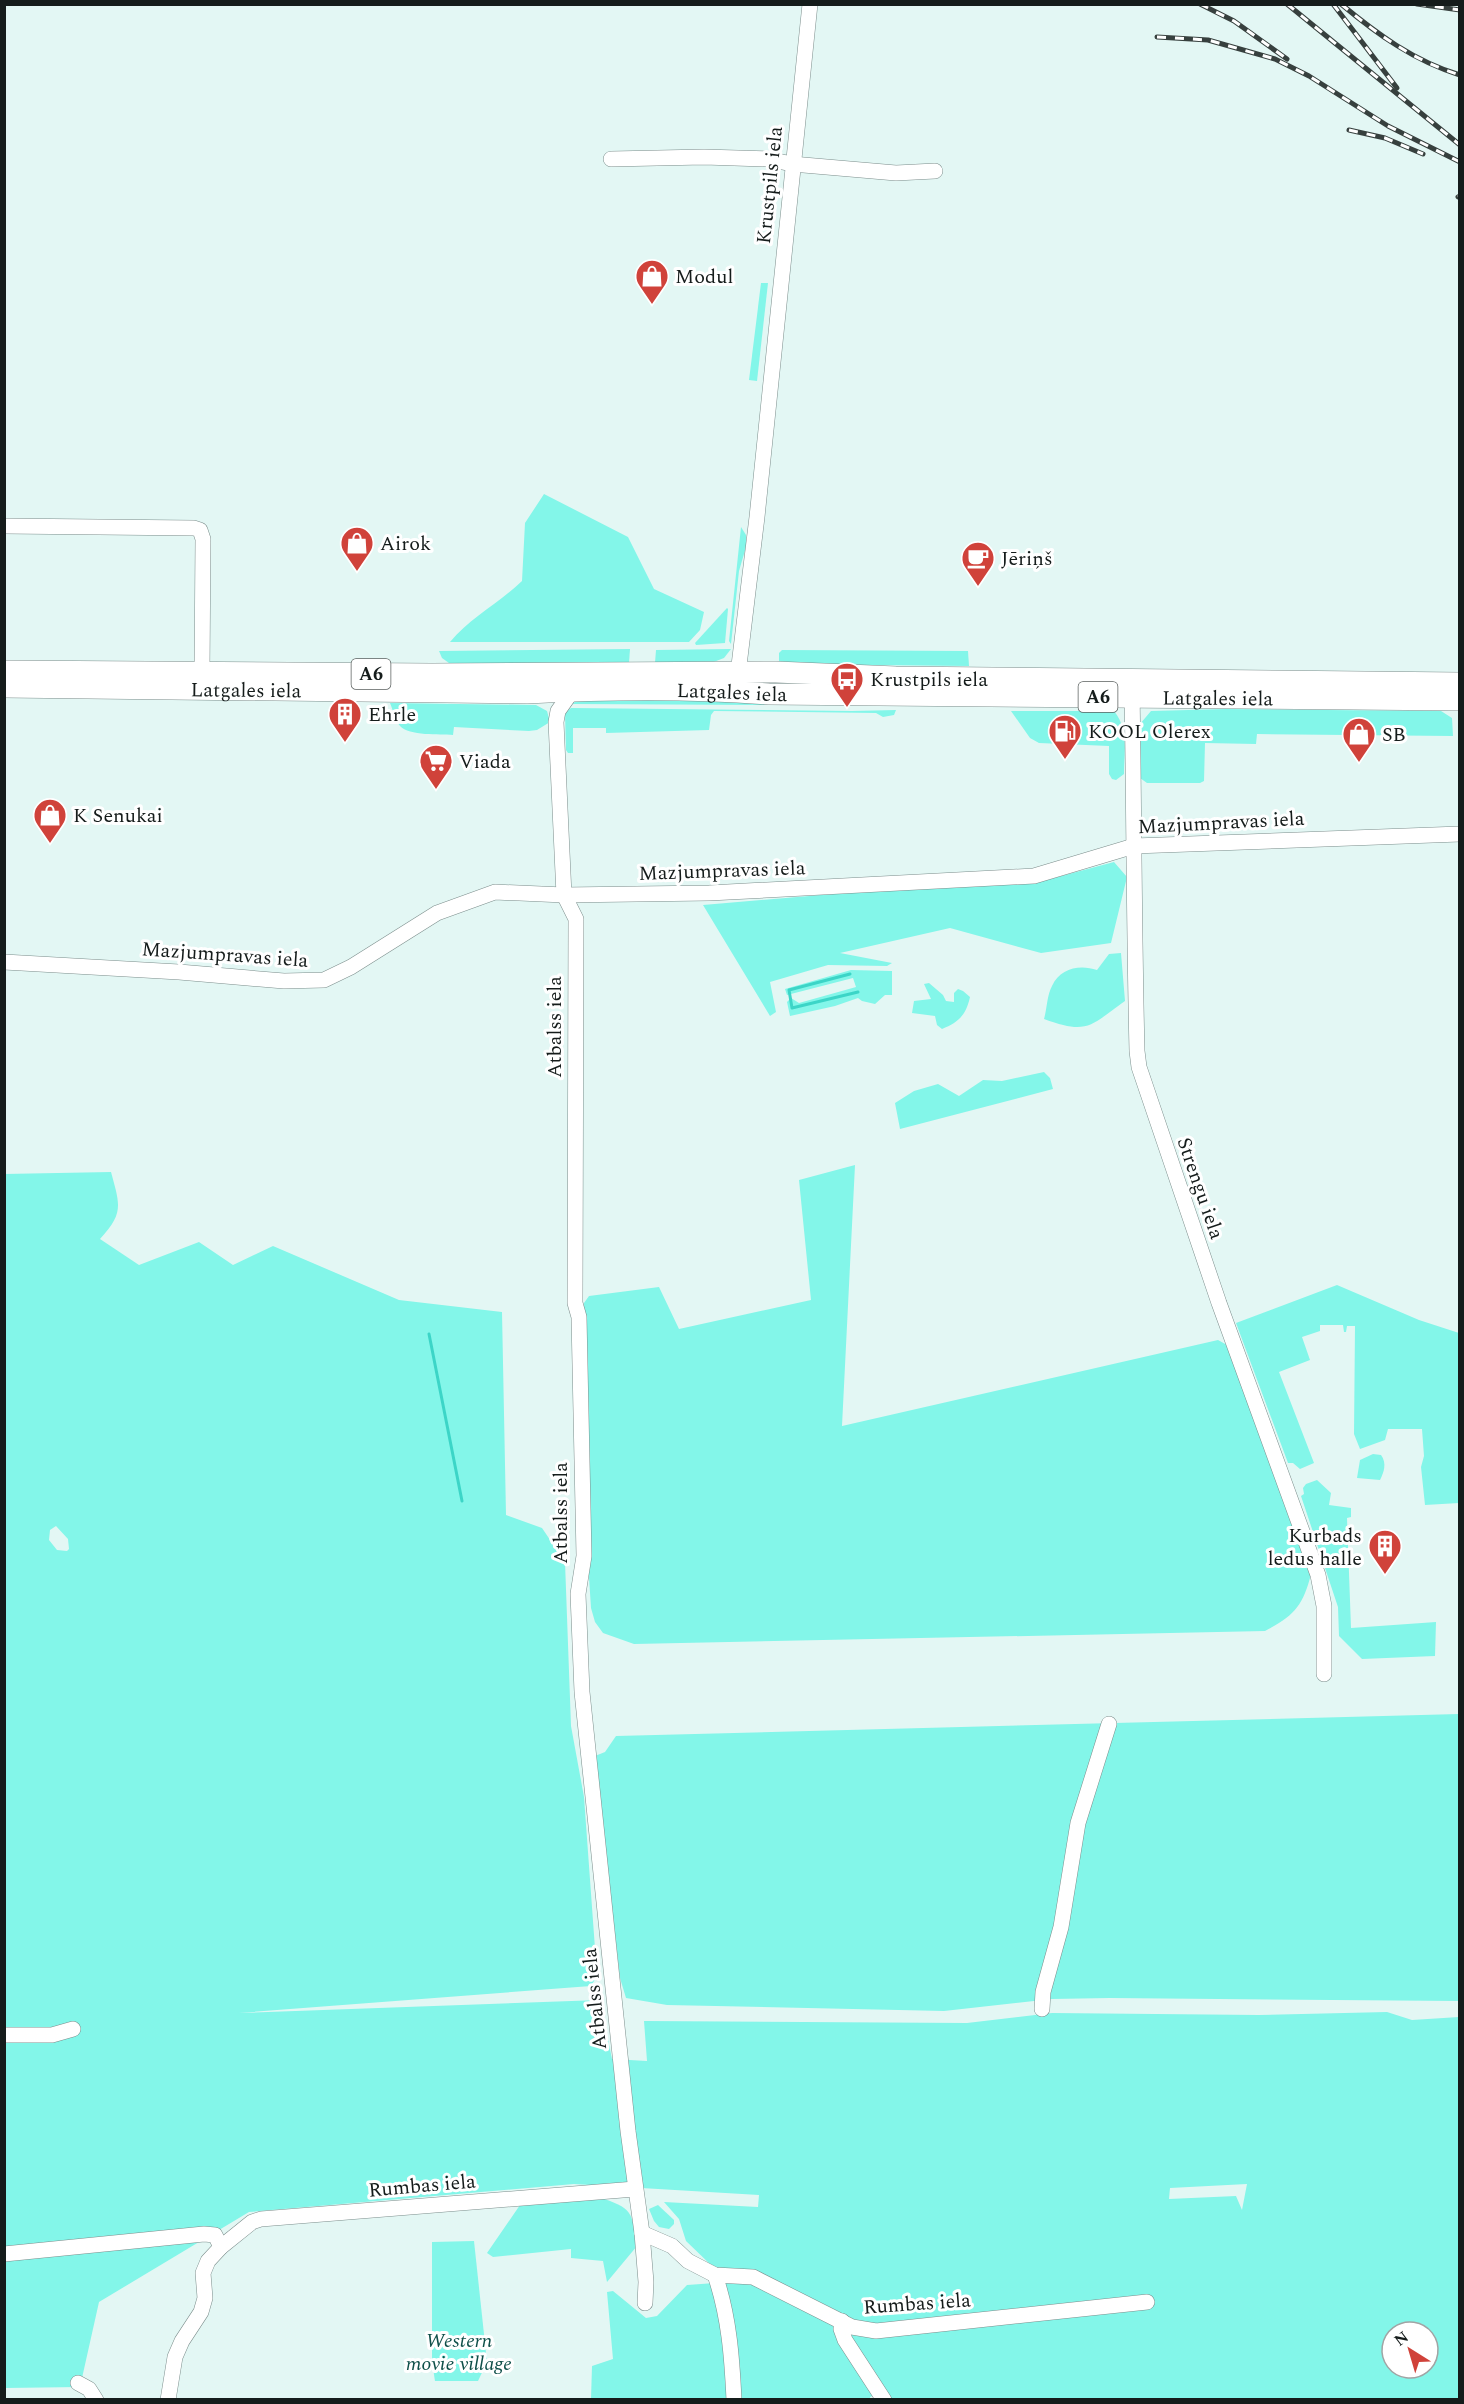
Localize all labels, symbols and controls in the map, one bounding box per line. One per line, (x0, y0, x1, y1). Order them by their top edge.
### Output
street label: Krustpils iela (749, 125, 791, 245)
shop icon: Modul (634, 258, 670, 305)
place label: Modul (675, 262, 733, 292)
shop icon: Airok (339, 525, 375, 572)
place label: Airok (380, 529, 431, 559)
cafe icon: Jēriņš (960, 540, 996, 587)
place label: Jēriņš (1001, 544, 1053, 574)
road number: A6 (352, 659, 391, 689)
bus stop icon: Krustpils iela (829, 661, 865, 708)
place label: Krustpils iela (870, 665, 988, 695)
street label: Latgales iela (190, 675, 302, 706)
street label: Latgales iela (676, 676, 788, 710)
road number: A6 (1078, 682, 1118, 712)
street label: Latgales iela (1162, 683, 1274, 714)
building icon: Ehrle (327, 696, 363, 743)
place label: Ehrle (368, 700, 416, 730)
fuel station icon: KOOL Olerex (1047, 713, 1083, 760)
shop icon: SB (1341, 716, 1377, 763)
place label: KOOL Olerex (1088, 717, 1211, 747)
place label: SB (1382, 720, 1406, 750)
supermarket icon: Viada (418, 743, 454, 790)
place label: Viada (459, 747, 511, 777)
shop icon: K Senukai (32, 797, 68, 844)
place label: K Senukai (73, 801, 163, 831)
street label: Mazjumpravas iela (1137, 804, 1305, 842)
street label: Mazjumpravas iela (638, 853, 806, 889)
street label: Mazjumpravas iela (141, 934, 309, 976)
street label: Atbalss iela (540, 976, 570, 1078)
street label: Strengu iela (1169, 1133, 1232, 1244)
street label: Atbalss iela (546, 1462, 576, 1564)
place label: Kurbads ledus halle (1268, 1521, 1362, 1574)
building icon: Kurbads ledus halle (1367, 1528, 1403, 1575)
street label: Atbalss iela (575, 1946, 615, 2051)
street label: Rumbas iela (367, 2166, 477, 2206)
street label: Rumbas iela (862, 2285, 972, 2323)
north arrow (1380, 2320, 1440, 2380)
text: N (1389, 2325, 1414, 2352)
park label: Western movie village (406, 2326, 512, 2379)

